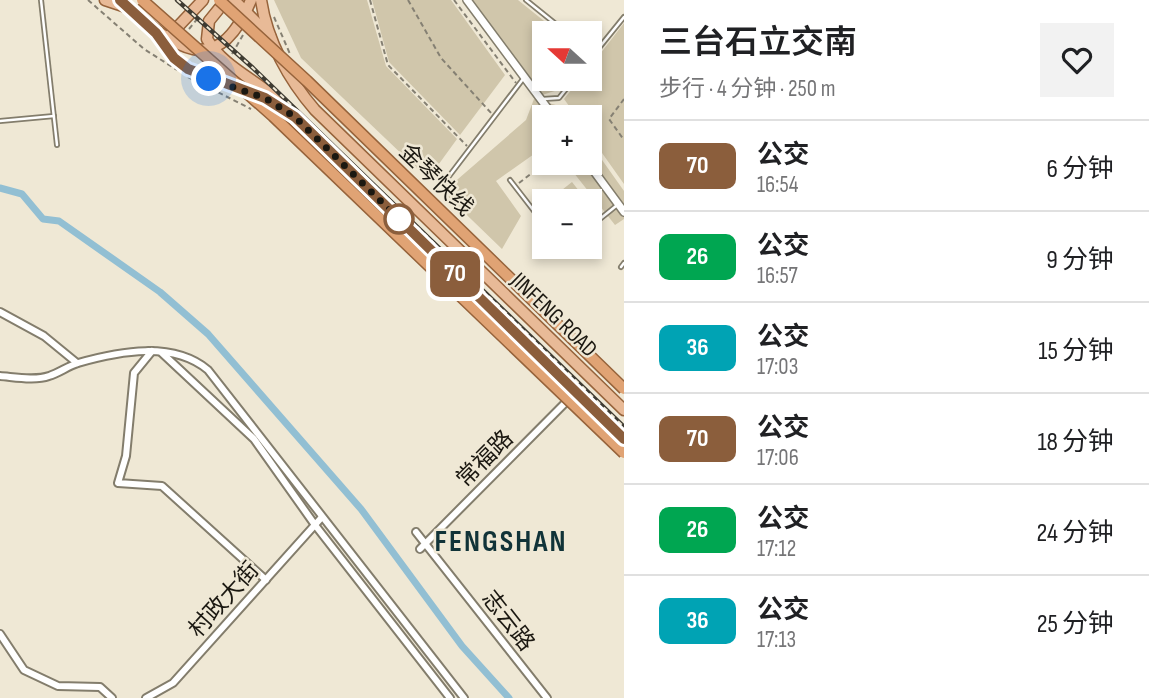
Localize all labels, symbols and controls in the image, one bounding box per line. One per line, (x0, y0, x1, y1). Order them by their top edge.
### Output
north arrow (532, 21, 602, 91)
map controls (532, 21, 602, 259)
text: 三台石立交南 (659, 23, 857, 63)
button: heart (1040, 23, 1114, 97)
your location (191, 61, 226, 96)
text: 步行 · 4 分钟 · 250 m (659, 75, 835, 103)
button: + (532, 105, 602, 175)
street label: 金琴快线 (393, 138, 479, 222)
text: 公交 (757, 140, 809, 171)
text: 70 (687, 151, 708, 180)
text: 6 分钟 (1046, 154, 1114, 185)
text: 16:54 (757, 171, 798, 199)
button: − (532, 189, 602, 259)
unlabelled marker (384, 204, 414, 234)
text: 公交 (757, 231, 809, 262)
text: 26 (687, 242, 708, 271)
text: 9 分钟 (1046, 245, 1114, 276)
line badge: 70 (424, 251, 486, 297)
text: 70 (444, 259, 466, 288)
text: 16:57 (757, 262, 798, 290)
street label: JINFENG ROAD (504, 266, 603, 363)
text: 公交 (757, 322, 809, 353)
text: 36 (686, 333, 709, 362)
text: 15 分钟 (1038, 336, 1114, 367)
text: 17:03 (757, 353, 798, 381)
text: 公交 (757, 413, 809, 444)
text: 70 (687, 424, 708, 453)
street label: 常福路 (451, 425, 519, 493)
text: 18 分钟 (1037, 427, 1114, 458)
text: 17:06 (757, 444, 799, 472)
text: 公交 (757, 504, 809, 535)
text: 26 (687, 515, 708, 544)
text: 24 分钟 (1036, 518, 1114, 549)
district label: FENGSHAN (434, 524, 568, 560)
text: 17:12 (757, 535, 796, 563)
street label: 村政大街 (183, 556, 265, 644)
street label: 志云路 (476, 585, 540, 657)
text: 公交 (757, 595, 809, 626)
text: 36 (686, 606, 709, 635)
text: 25 分钟 (1037, 609, 1114, 640)
text: 17:13 (757, 626, 796, 654)

